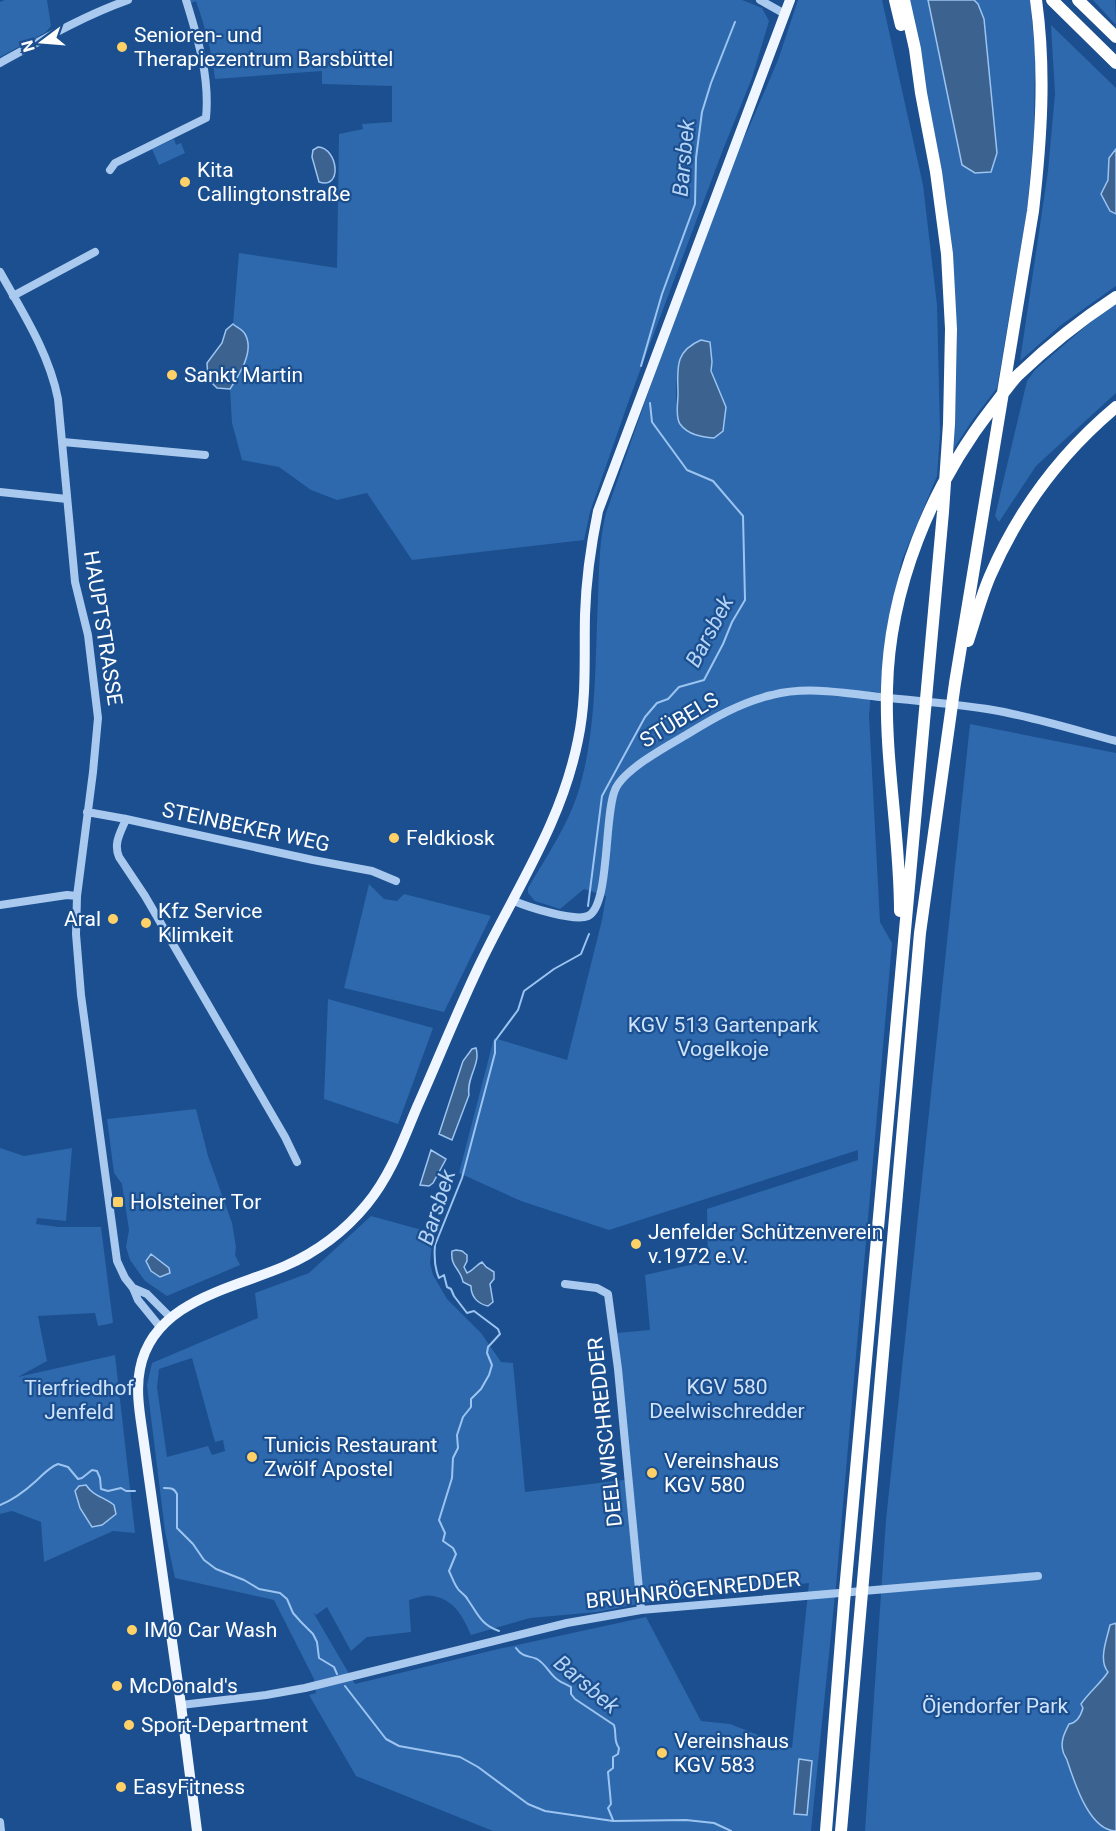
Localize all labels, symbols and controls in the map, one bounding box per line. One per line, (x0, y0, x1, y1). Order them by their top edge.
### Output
north arrow (12, 12, 72, 72)
place label: Senioren- und Therapiezentrum Barsbüttel (134, 23, 393, 71)
text: N (17, 38, 39, 54)
marker: Senioren- und Therapiezentrum Barsbüttel (115, 40, 129, 54)
water label: Barsbek (668, 117, 699, 198)
place label: Kita Callingtonstraße (197, 158, 351, 206)
marker: Kita Callingtonstraße (178, 175, 192, 189)
place label: Sankt Martin (184, 363, 303, 387)
marker: Sankt Martin (165, 368, 179, 382)
street label: HAUPTSTRASSE (79, 549, 127, 707)
water label: Barsbek (680, 590, 739, 671)
street label: STÜBELS (635, 687, 723, 753)
street label: STEINBEKER WEG (160, 798, 332, 856)
place label: Feldkiosk (406, 826, 495, 850)
marker: Feldkiosk (387, 831, 401, 845)
place label: Kfz Service Klimkeit (158, 899, 262, 947)
place label: Aral (64, 907, 101, 931)
marker: Aral (106, 912, 120, 926)
marker: Kfz Service Klimkeit (139, 916, 153, 930)
park label: KGV 513 Gartenpark Vogelkoje (628, 1013, 819, 1061)
water label: Barsbek (413, 1165, 461, 1248)
place label: Holsteiner Tor (130, 1190, 261, 1214)
marker: Holsteiner Tor (111, 1195, 125, 1209)
place label: Jenfelder Schützenverein v.1972 e.V. (648, 1220, 883, 1268)
marker: Jenfelder Schützenverein v.1972 e.V. (629, 1237, 643, 1251)
street label: DEELWISCHREDDER (583, 1336, 627, 1528)
park label: KGV 580 Deelwischredder (649, 1375, 805, 1423)
park label: Tierfriedhof Jenfeld (24, 1376, 134, 1424)
place label: Tunicis Restaurant Zwölf Apostel (264, 1433, 437, 1481)
place label: Vereinshaus KGV 580 (664, 1449, 779, 1497)
marker: Tunicis Restaurant Zwölf Apostel (245, 1450, 259, 1464)
marker: Vereinshaus KGV 580 (645, 1466, 659, 1480)
street label: BRUHNRÖGENREDDER (585, 1567, 801, 1613)
place label: IMO Car Wash (144, 1618, 277, 1642)
marker: IMO Car Wash (125, 1623, 139, 1637)
water label: Barsbek (549, 1650, 625, 1720)
place label: McDonald's (129, 1674, 238, 1698)
marker: McDonald's (110, 1679, 124, 1693)
park label: Öjendorfer Park (922, 1694, 1068, 1718)
place label: Sport-Department (141, 1713, 308, 1737)
marker: Sport-Department (122, 1718, 136, 1732)
place label: Vereinshaus KGV 583 (674, 1729, 789, 1777)
marker: Vereinshaus KGV 583 (655, 1746, 669, 1760)
place label: EasyFitness (133, 1775, 245, 1799)
marker: EasyFitness (114, 1780, 128, 1794)

